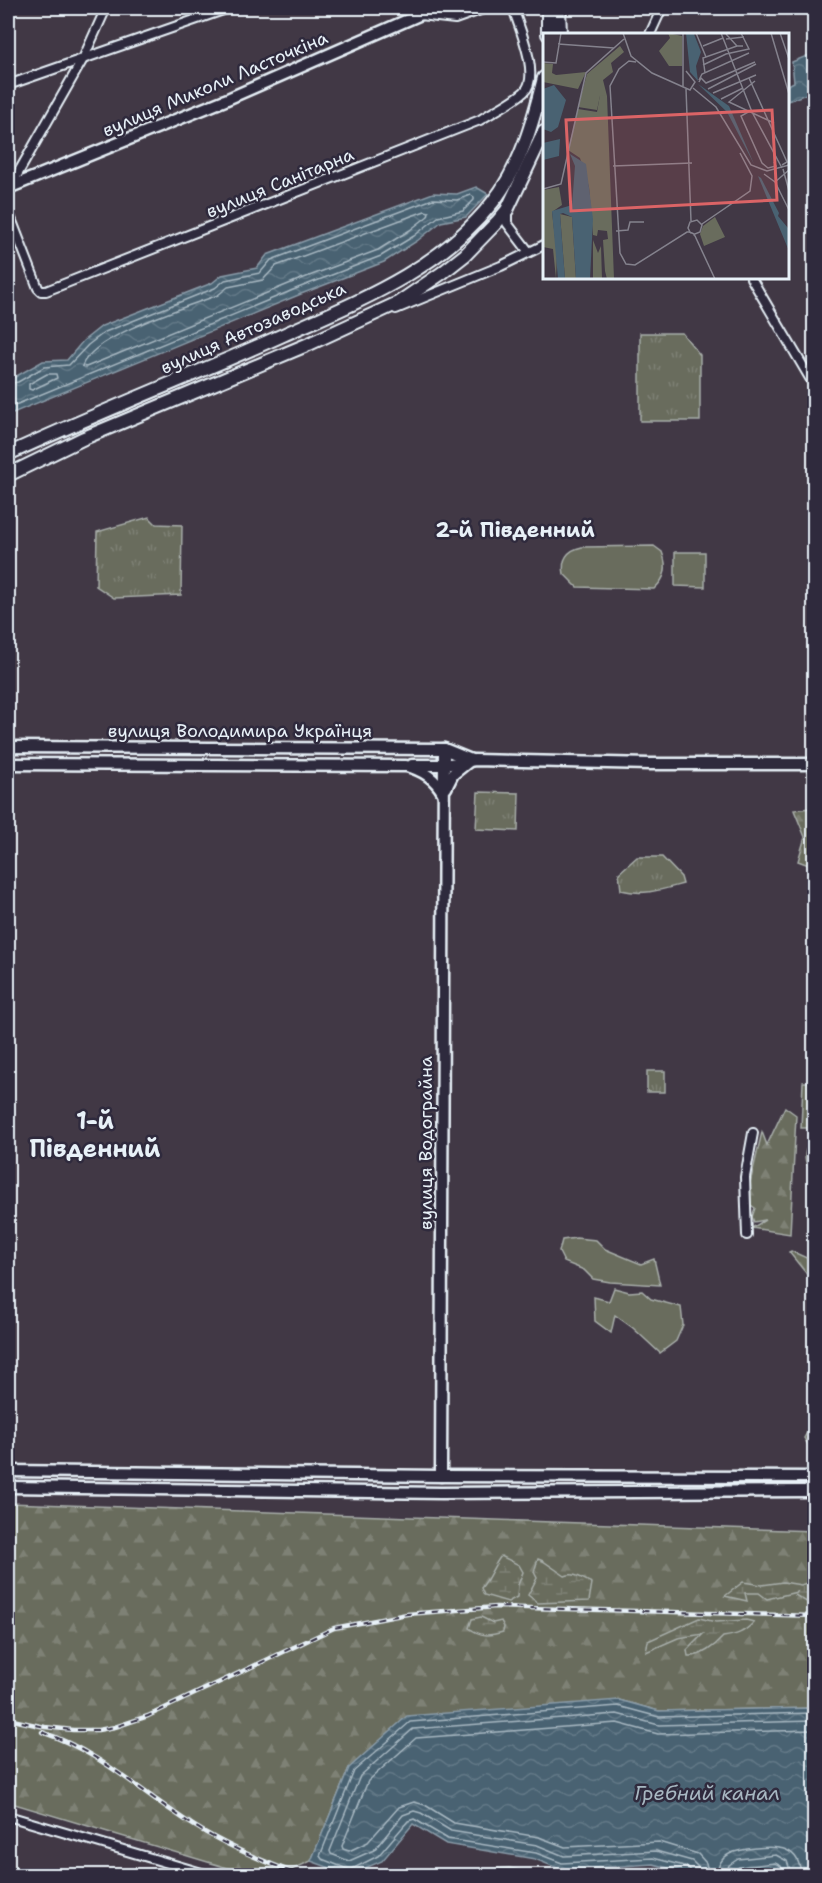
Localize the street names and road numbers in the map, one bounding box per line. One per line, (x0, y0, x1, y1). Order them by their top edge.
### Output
street label: вулиця Миколи Ласточкіна (99, 26, 331, 142)
street label: вулиця Санітарна (203, 142, 357, 224)
street label: вулиця Автозаводська (157, 276, 349, 380)
street label: вулиця Володимира Українця (108, 719, 372, 743)
street label: вулиця Водограйна (414, 1056, 438, 1230)

